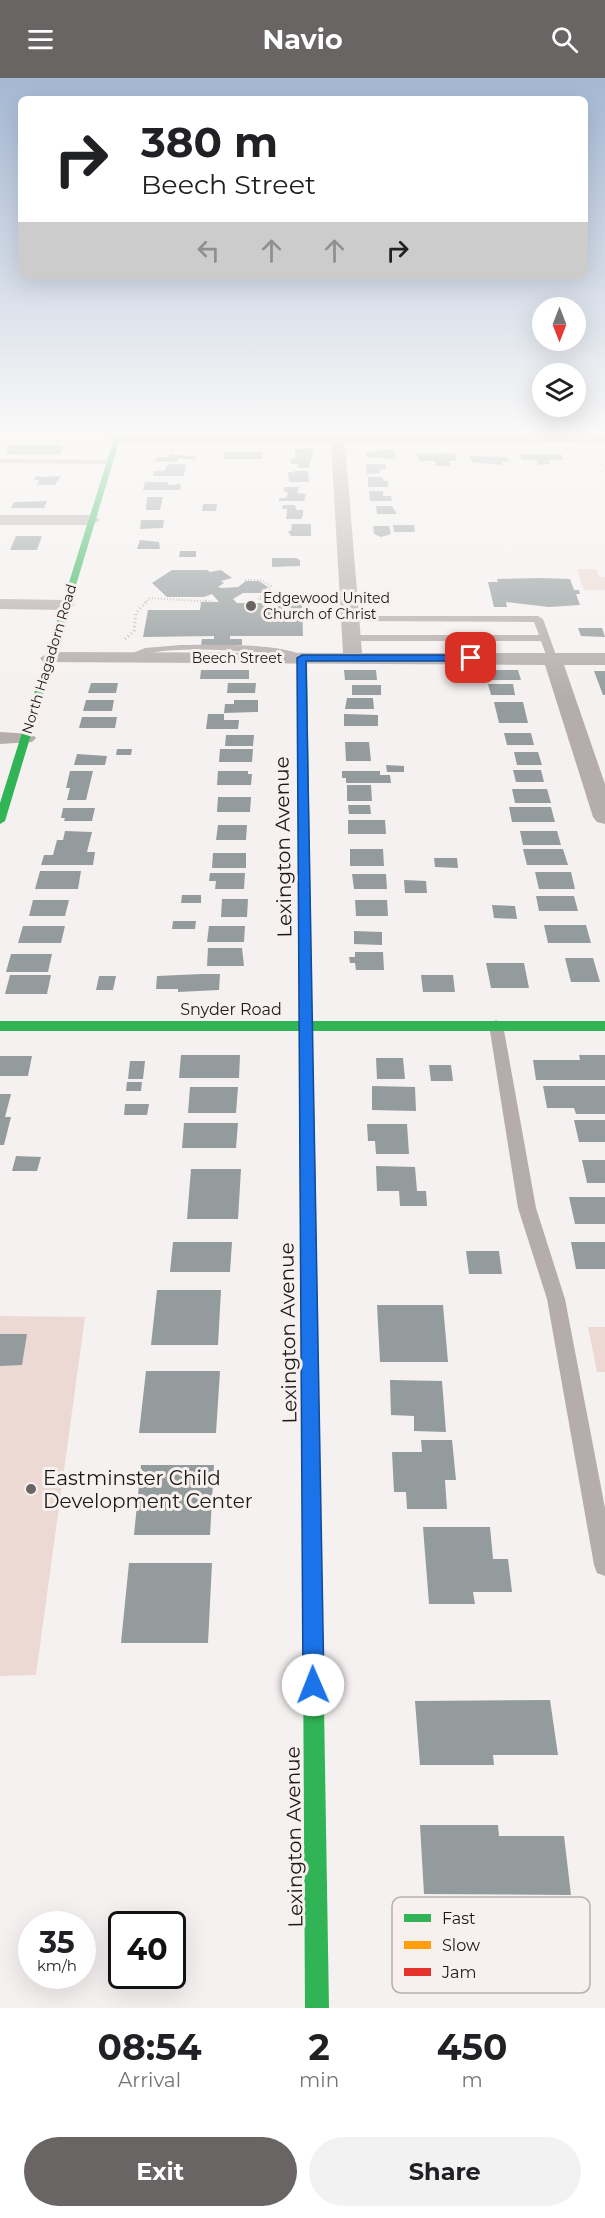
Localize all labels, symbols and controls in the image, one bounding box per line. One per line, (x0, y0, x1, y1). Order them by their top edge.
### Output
icon: menu (24, 23, 57, 56)
text: Navio (262, 23, 343, 56)
icon: search (548, 23, 581, 56)
text: 380 m (141, 116, 278, 168)
icon: right (42, 120, 120, 198)
text: Beech Street (141, 168, 316, 201)
icon: left (192, 234, 225, 267)
icon: ahead (255, 234, 288, 267)
icon: ahead (318, 234, 351, 267)
icon: right (381, 234, 414, 267)
north arrow (532, 297, 586, 351)
map controls (532, 297, 586, 417)
button: layers (532, 363, 586, 417)
street label: North Hagadorn Road (18, 582, 80, 736)
place label: Edgewood United Church of Christ (263, 589, 390, 623)
marker: Edgewood United Church of Christ (244, 599, 258, 613)
pin (445, 632, 496, 683)
icon: arrive (454, 641, 487, 674)
street label: Beech Street (192, 649, 283, 667)
street label: Lexington Avenue (269, 756, 297, 938)
street label: Snyder Road (180, 1000, 282, 1019)
street label: Lexington Avenue (274, 1242, 302, 1424)
place label: Eastminster Child Development Center (43, 1466, 253, 1513)
marker: Eastminster Child Development Center (24, 1482, 38, 1496)
position arrow (281, 1653, 345, 1717)
street label: Lexington Avenue (280, 1746, 308, 1928)
legend (392, 1897, 590, 1993)
text: Fast (442, 1909, 476, 1928)
speed limit sign: 40 (108, 1911, 186, 1989)
text: 35 (39, 1924, 75, 1961)
text: Slow (442, 1936, 480, 1955)
text: km/h (37, 1956, 77, 1975)
text: Jam (441, 1963, 476, 1982)
text: 08:54 (98, 2025, 201, 2069)
text: 2 (308, 2025, 330, 2069)
text: 450 (437, 2025, 507, 2069)
text: Arrival (118, 2068, 181, 2092)
text: min (299, 2068, 339, 2092)
text: m (461, 2068, 483, 2092)
button: Exit (24, 2137, 297, 2206)
button: Share (309, 2137, 581, 2206)

